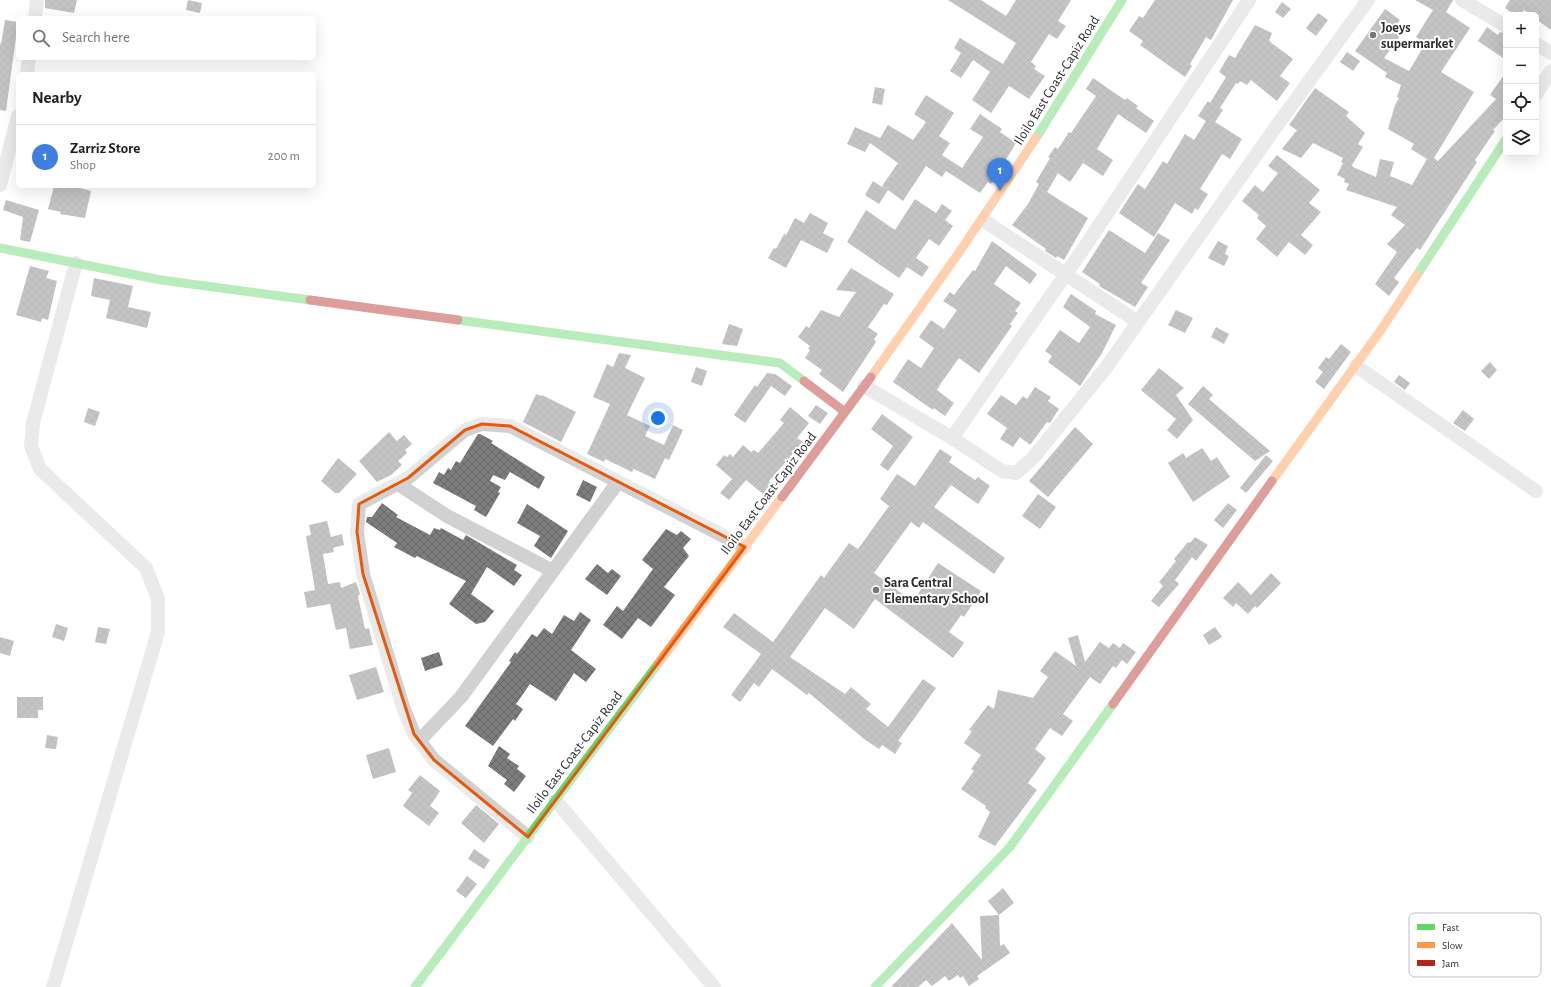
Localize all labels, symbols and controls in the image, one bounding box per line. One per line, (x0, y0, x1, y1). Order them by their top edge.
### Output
map controls (1503, 12, 1539, 156)
button: + (1503, 12, 1539, 48)
street label: Iloilo East Coast-Capiz Road (1011, 14, 1102, 148)
search box (16, 16, 316, 60)
place label: Joeys supermarket (1381, 21, 1453, 51)
icon: search (30, 27, 52, 49)
text: Search here (62, 30, 130, 45)
marker: Joeys supermarket (1368, 30, 1378, 40)
button: − (1503, 48, 1539, 84)
button: locate (1503, 84, 1539, 120)
text: Nearby (32, 89, 82, 106)
button: layers (1503, 120, 1539, 156)
text: Zarriz Store (70, 141, 140, 156)
text: 1 (43, 150, 47, 163)
text: 200 m (268, 150, 300, 163)
pin: 1 (987, 158, 1013, 191)
text: Shop (70, 159, 96, 172)
your location (648, 408, 668, 428)
street label: Iloilo East Coast-Capiz Road (718, 430, 819, 557)
place label: Sara Central Elementary School (884, 576, 989, 606)
marker: Sara Central Elementary School (871, 585, 881, 595)
street label: Iloilo East Coast-Capiz Road (524, 689, 625, 816)
legend (1409, 913, 1541, 977)
text: Fast (1442, 922, 1460, 933)
text: Slow (1442, 940, 1463, 951)
text: Jam (1442, 958, 1459, 969)

